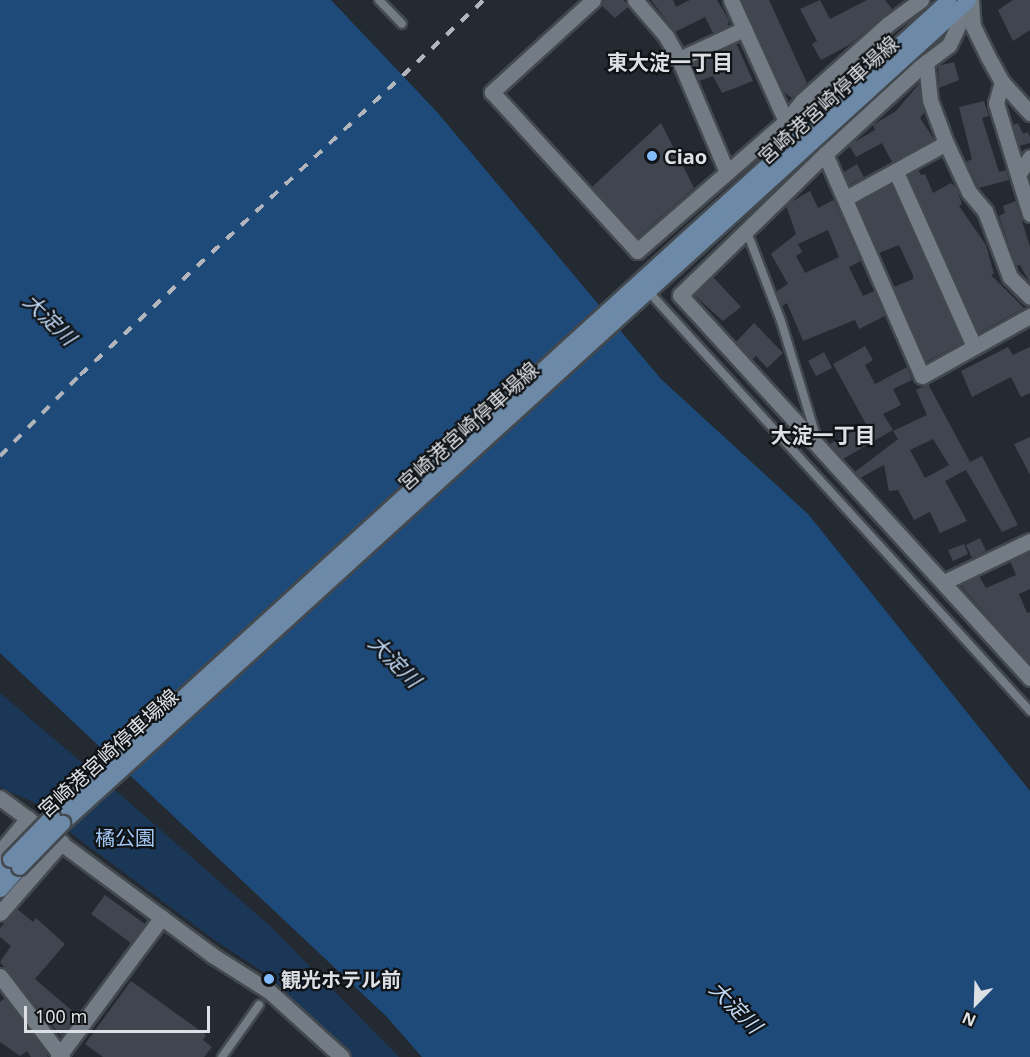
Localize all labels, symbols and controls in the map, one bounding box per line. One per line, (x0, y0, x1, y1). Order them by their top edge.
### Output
street label: 宮崎港宮崎停車場線 (753, 31, 903, 169)
district label: 東大淀一丁目 (607, 49, 733, 75)
place label: Ciao (664, 144, 707, 168)
marker: Ciao (645, 149, 659, 163)
water label: 大淀川 (19, 288, 81, 350)
street label: 宮崎港宮崎停車場線 (393, 357, 543, 495)
district label: 大淀一丁目 (771, 422, 875, 448)
water label: 大淀川 (364, 630, 426, 692)
street label: 宮崎港宮崎停車場線 (33, 684, 183, 822)
park label: 橘公園 (95, 825, 155, 849)
place label: 観光ホテル前 (281, 967, 401, 991)
marker: 観光ホテル前 (262, 972, 276, 986)
north arrow (946, 973, 1006, 1033)
water label: 大淀川 (705, 976, 767, 1038)
scale bar (27, 994, 213, 1032)
text: 100 m (35, 1004, 87, 1028)
text: N (959, 1007, 979, 1032)

